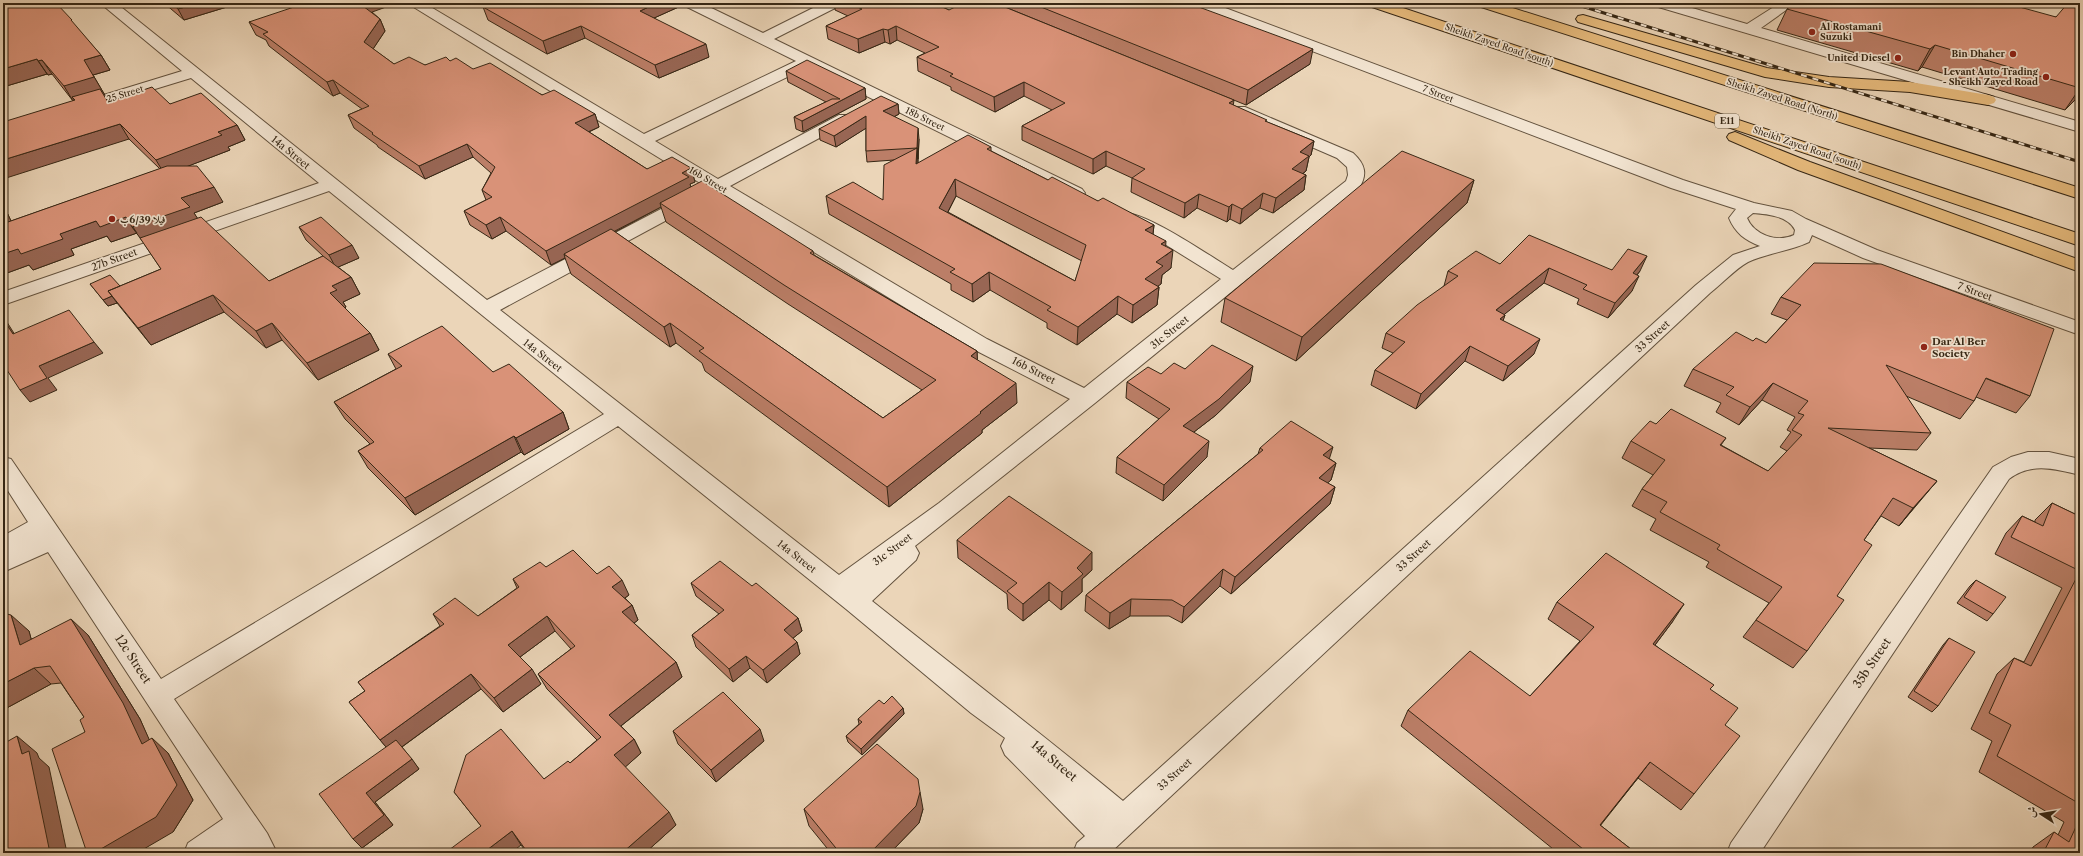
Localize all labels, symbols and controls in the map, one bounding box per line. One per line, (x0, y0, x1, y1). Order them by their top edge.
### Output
street label: Sheikh Zayed Road (south) (1444, 21, 1555, 68)
place label: Al Rostamani Suzuki (1819, 21, 1882, 42)
marker: Al Rostamani Suzuki (1807, 27, 1817, 37)
place label: Bin Dhaher (1952, 48, 2006, 59)
marker: Bin Dhaher (2008, 49, 2018, 59)
place label: United Diesel (1827, 52, 1890, 63)
marker: United Diesel (1893, 53, 1903, 63)
place label: Levant Auto Trading - Sheikh Zayed Road (1943, 66, 2039, 87)
marker: Levant Auto Trading - Sheikh Zayed Road (2041, 72, 2051, 82)
street label: Sheikh Zayed Road (North) (1725, 75, 1839, 122)
street label: 25 Street (105, 82, 145, 104)
street label: 7 Street (1421, 83, 1456, 105)
street label: 18b Street (904, 104, 947, 133)
road number: E11 (1715, 114, 1739, 128)
street label: Sheikh Zayed Road (south) (1752, 124, 1863, 171)
street label: 14a Street (269, 133, 313, 172)
street label: 16b Street (687, 164, 730, 196)
place label: فيلا 6/39ب (120, 213, 165, 226)
marker: فيلا 6/39ب (107, 214, 117, 224)
street label: 27b Street (90, 245, 139, 274)
street label: 7 Street (1956, 279, 1994, 304)
street label: 31c Street (1147, 313, 1192, 352)
street label: 33 Street (1632, 317, 1673, 355)
place label: Dar Al Ber Society (1932, 335, 1985, 360)
street label: 14a Street (521, 336, 565, 375)
marker: Dar Al Ber Society (1919, 342, 1929, 352)
street label: 16b Street (1010, 354, 1058, 387)
street label: 31c Street (870, 530, 915, 568)
street label: 33 Street (1393, 536, 1434, 574)
street label: 14a Street (775, 537, 819, 576)
street label: 12c Street (112, 631, 155, 687)
street label: 35b Street (1849, 634, 1894, 691)
street label: 14a Street (1028, 737, 1081, 785)
street label: 33 Street (1154, 755, 1195, 793)
north arrow (2021, 794, 2061, 834)
text: ش (2023, 805, 2039, 819)

